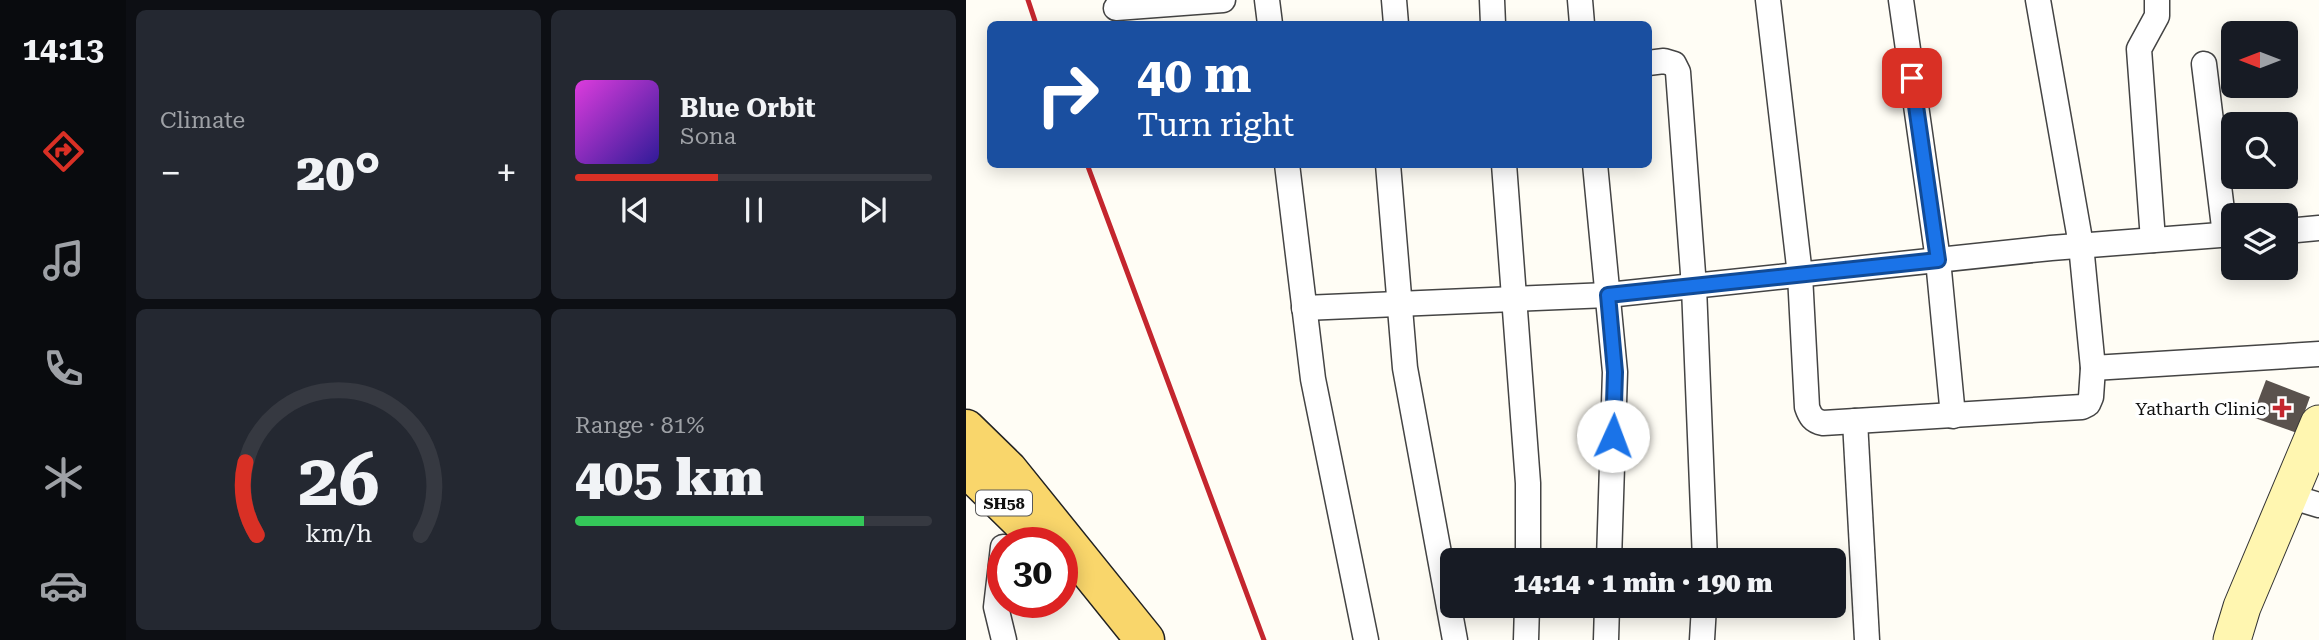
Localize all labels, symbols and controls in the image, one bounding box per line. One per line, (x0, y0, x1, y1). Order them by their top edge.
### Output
north arrow (2221, 21, 2298, 98)
map controls (2221, 21, 2298, 280)
text: 14:13 (22, 30, 104, 68)
text: 40 m (1137, 47, 1252, 104)
pin (1882, 48, 1942, 108)
icon: right (1022, 49, 1113, 140)
icon: arrive (1893, 59, 1931, 97)
text: Blue Orbit (680, 93, 816, 123)
text: Turn right (1137, 106, 1294, 144)
text: Climate (160, 107, 245, 134)
button: search (2221, 112, 2298, 189)
text: Sona (680, 123, 736, 150)
icon: directions (39, 127, 88, 176)
text: 20° (296, 142, 381, 203)
text: − (160, 151, 181, 195)
text: + (496, 151, 517, 195)
icon: previous (616, 191, 654, 229)
icon: pause (735, 191, 773, 229)
icon: next (854, 191, 892, 229)
button: layers (2221, 203, 2298, 280)
icon: music (39, 236, 88, 285)
icon: phone (39, 344, 88, 393)
place label: Yatharth Clinic (2135, 398, 2266, 419)
marker: Yatharth Clinic (2272, 398, 2292, 418)
position arrow (1576, 399, 1650, 473)
text: Range · 81% (575, 412, 704, 439)
text: 26 (298, 439, 379, 524)
text: 405 km (575, 447, 763, 508)
icon: climate (39, 453, 88, 502)
road number: SH58 (976, 490, 1032, 516)
text: km/h (305, 519, 372, 548)
speed limit sign: 30 (987, 527, 1078, 618)
icon: car (39, 561, 88, 610)
text: 14:14 · 1 min · 190 m (1513, 568, 1773, 598)

